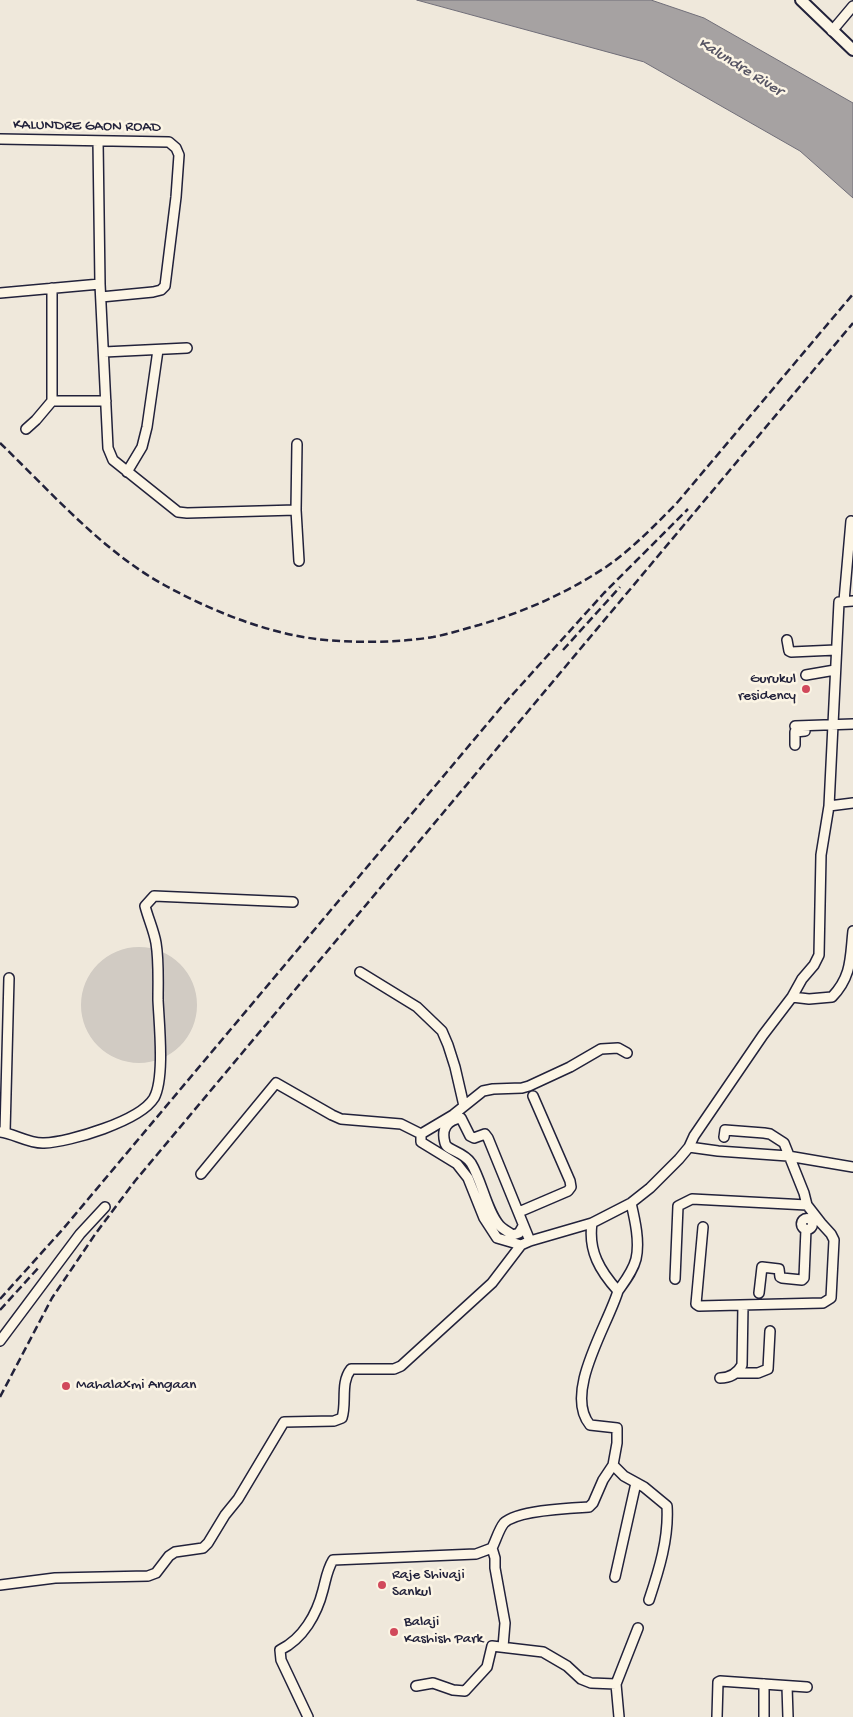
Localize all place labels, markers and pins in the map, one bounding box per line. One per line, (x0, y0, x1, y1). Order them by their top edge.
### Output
place label: Gurukul residency (738, 671, 796, 706)
marker: Gurukul residency (800, 683, 812, 695)
place label: Mahalaxmi Angaan (76, 1377, 196, 1395)
marker: Mahalaxmi Angaan (60, 1380, 72, 1392)
place label: Raje Shivaji Sankul (392, 1567, 465, 1602)
marker: Raje Shivaji Sankul (376, 1579, 388, 1591)
place label: Balaji Kashish Park (404, 1614, 483, 1649)
marker: Balaji Kashish Park (388, 1626, 400, 1638)

